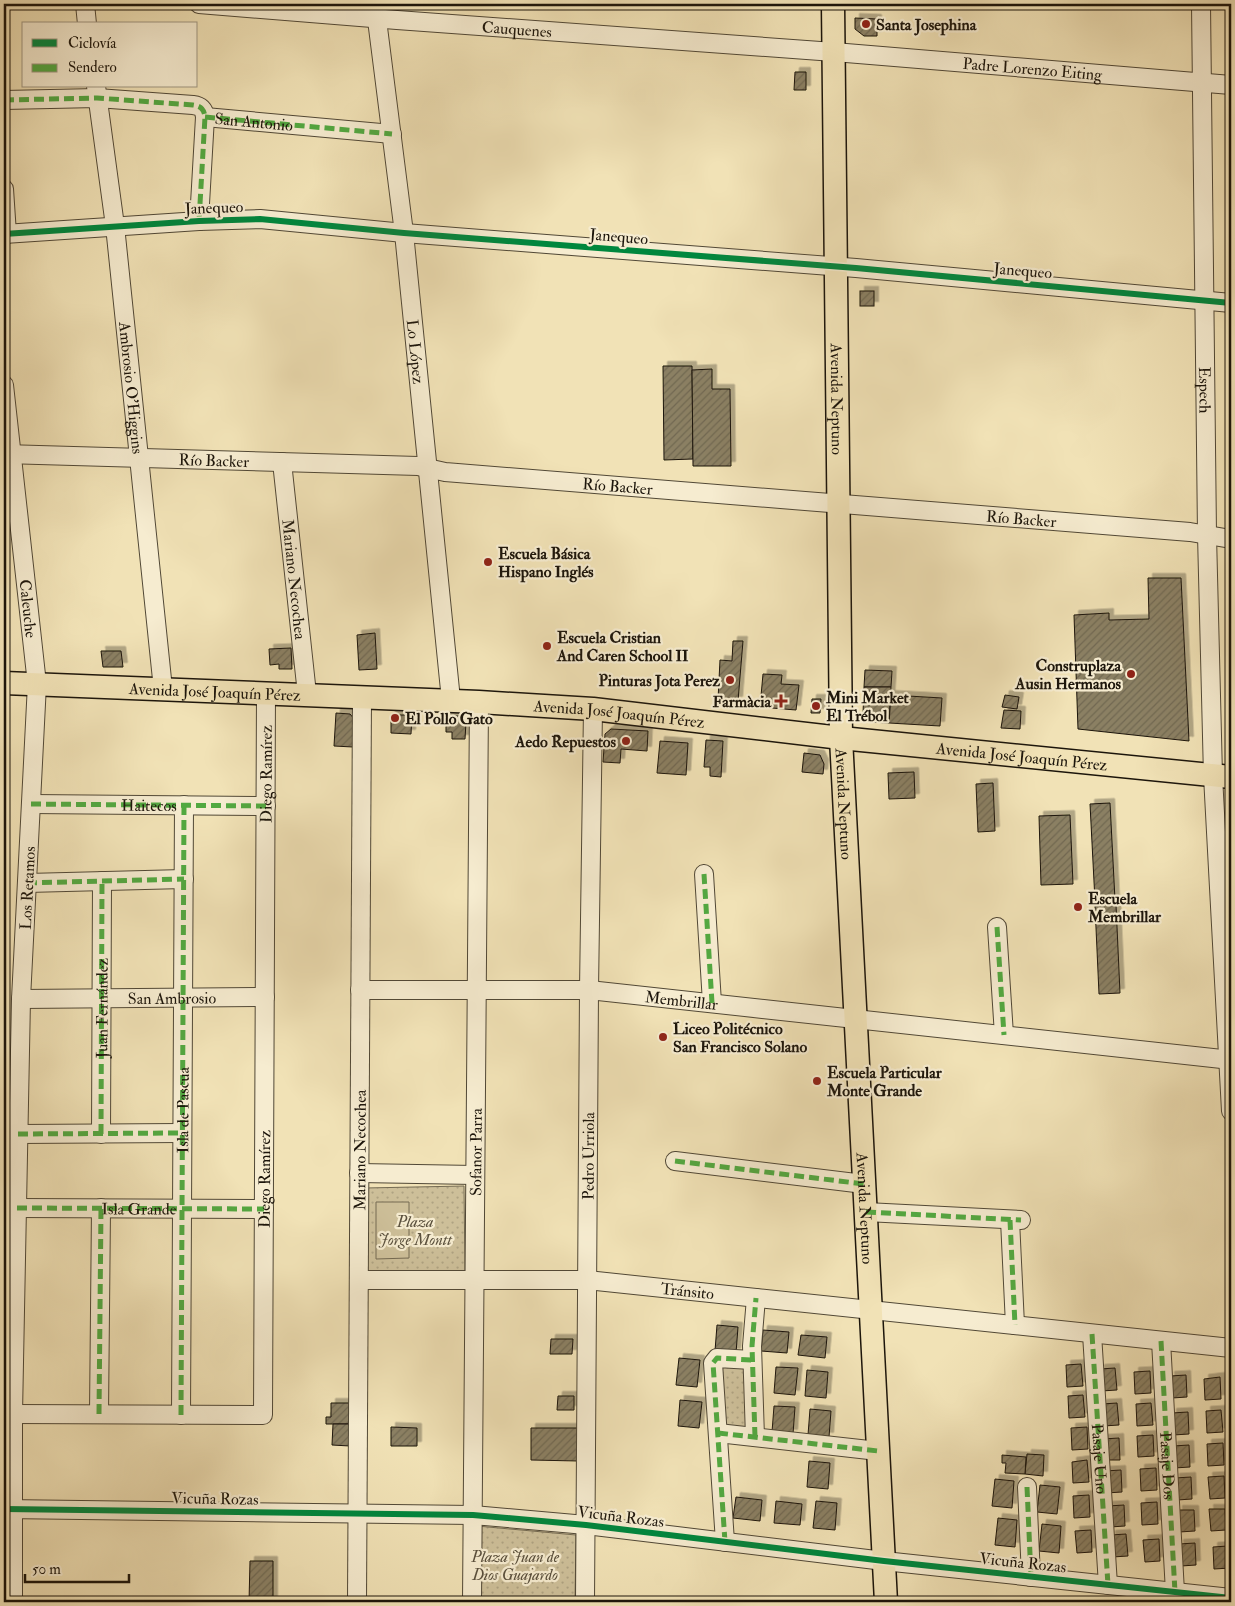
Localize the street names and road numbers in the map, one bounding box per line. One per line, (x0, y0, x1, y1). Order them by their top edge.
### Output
street label: Cauquenes (481, 17, 553, 42)
street label: Padre Lorenzo Eiting (962, 54, 1104, 85)
street label: San Antonio (214, 109, 294, 136)
street label: Janequeo (183, 197, 244, 220)
street label: Janequeo (588, 224, 649, 251)
street label: Janequeo (992, 258, 1053, 285)
street label: Lo López (402, 318, 428, 385)
street label: Ambrosio O'Higgins (114, 320, 148, 455)
street label: Avenida Neptuno (825, 342, 847, 455)
street label: Espech (1193, 367, 1215, 414)
street label: Río Backer (178, 450, 249, 472)
street label: Río Backer (582, 474, 653, 500)
street label: Río Backer (985, 507, 1057, 532)
street label: Mariano Necochea (277, 518, 310, 641)
street label: Caleuche (15, 578, 41, 639)
street label: Avenida José Joaquín Pérez (127, 679, 301, 706)
street label: Avenida José Joaquín Pérez (532, 696, 706, 733)
street label: Diego Ramírez (256, 725, 277, 823)
street label: Avenida José Joaquín Pérez (934, 738, 1109, 776)
street label: Avenida Neptuno (830, 747, 856, 860)
street label: Haitecos (121, 796, 177, 816)
street label: Los Retamos (16, 846, 40, 930)
street label: Juan Fernández (92, 958, 113, 1059)
street label: Membrillar (644, 987, 719, 1015)
street label: San Ambrosio (128, 988, 217, 1009)
street label: Isla de Pascua (173, 1066, 194, 1153)
street label: Mariano Necochea (350, 1089, 371, 1211)
street label: Sofanor Parra (466, 1108, 487, 1196)
street label: Pedro Urriola (579, 1112, 599, 1200)
street label: Diego Ramírez (255, 1130, 275, 1228)
street label: Avenida Neptuno (852, 1151, 877, 1265)
street label: Isla Grande (102, 1199, 177, 1220)
street label: Tránsito (660, 1279, 715, 1304)
street label: Pasaje Uno (1087, 1423, 1111, 1495)
street label: Pasaje Dos (1155, 1432, 1179, 1500)
street label: Vicuña Rozas (171, 1488, 259, 1510)
street label: Vicuña Rozas (576, 1502, 665, 1532)
street label: Vicuña Rozas (979, 1548, 1067, 1577)

